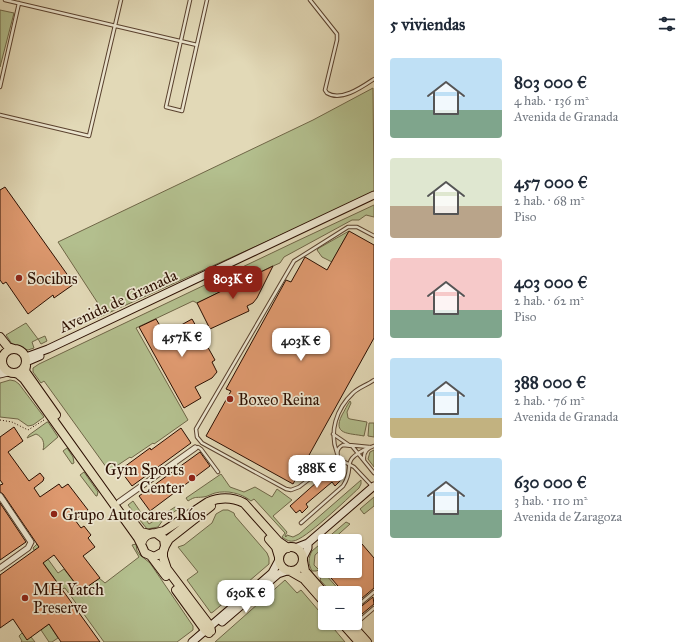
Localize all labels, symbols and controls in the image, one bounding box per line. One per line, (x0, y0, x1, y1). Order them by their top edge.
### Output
icon: filters (656, 13, 678, 35)
text: 5 viviendas (390, 14, 465, 35)
text: 803 000 € (514, 72, 587, 93)
icon: home (422, 74, 470, 122)
text: 4 hab. · 136 m² (514, 93, 589, 109)
text: Avenida de Granada (514, 109, 618, 125)
text: 457 000 € (514, 172, 588, 193)
icon: home (422, 174, 470, 222)
text: 2 hab. · 68 m² (514, 193, 584, 209)
text: Piso (514, 209, 536, 225)
street label: Avenida de Granada (55, 265, 180, 337)
pin: 803K € (200, 266, 266, 300)
place label: Socibus (27, 269, 78, 288)
text: 803K € (213, 271, 253, 287)
text: 403 000 € (514, 272, 587, 293)
marker: Socibus (14, 273, 24, 283)
icon: home (422, 274, 470, 322)
text: 2 hab. · 62 m² (514, 293, 584, 309)
text: Piso (514, 309, 536, 325)
pin: 457K € (149, 324, 215, 358)
pin: 403K € (268, 328, 334, 362)
text: 457K € (162, 329, 202, 345)
text: 403K € (281, 333, 321, 349)
text: 388 000 € (514, 372, 586, 393)
icon: home (422, 374, 470, 422)
place label: Boxeo Reina (238, 390, 320, 409)
text: 2 hab. · 76 m² (514, 393, 584, 409)
marker: Boxeo Reina (225, 394, 235, 404)
text: Avenida de Granada (514, 409, 618, 425)
pin: 388K € (284, 455, 350, 489)
place label: Gym Sports Center (105, 460, 184, 497)
text: 388K € (298, 460, 336, 476)
text: 630 000 € (514, 472, 587, 493)
marker: Gym Sports Center (187, 473, 197, 483)
icon: home (422, 474, 470, 522)
text: 3 hab. · 110 m² (514, 493, 587, 509)
place label: Grupo Autocares Ríos (62, 505, 206, 524)
marker: Grupo Autocares Ríos (49, 509, 59, 519)
text: Avenida de Zaragoza (514, 509, 622, 525)
map controls (318, 534, 362, 630)
button: + (318, 534, 362, 578)
place label: MH Yatch Preserve (33, 580, 104, 617)
pin: 630K € (213, 580, 279, 614)
text: 630K € (226, 585, 266, 601)
button: − (318, 586, 362, 630)
marker: MH Yatch Preserve (20, 593, 30, 603)

